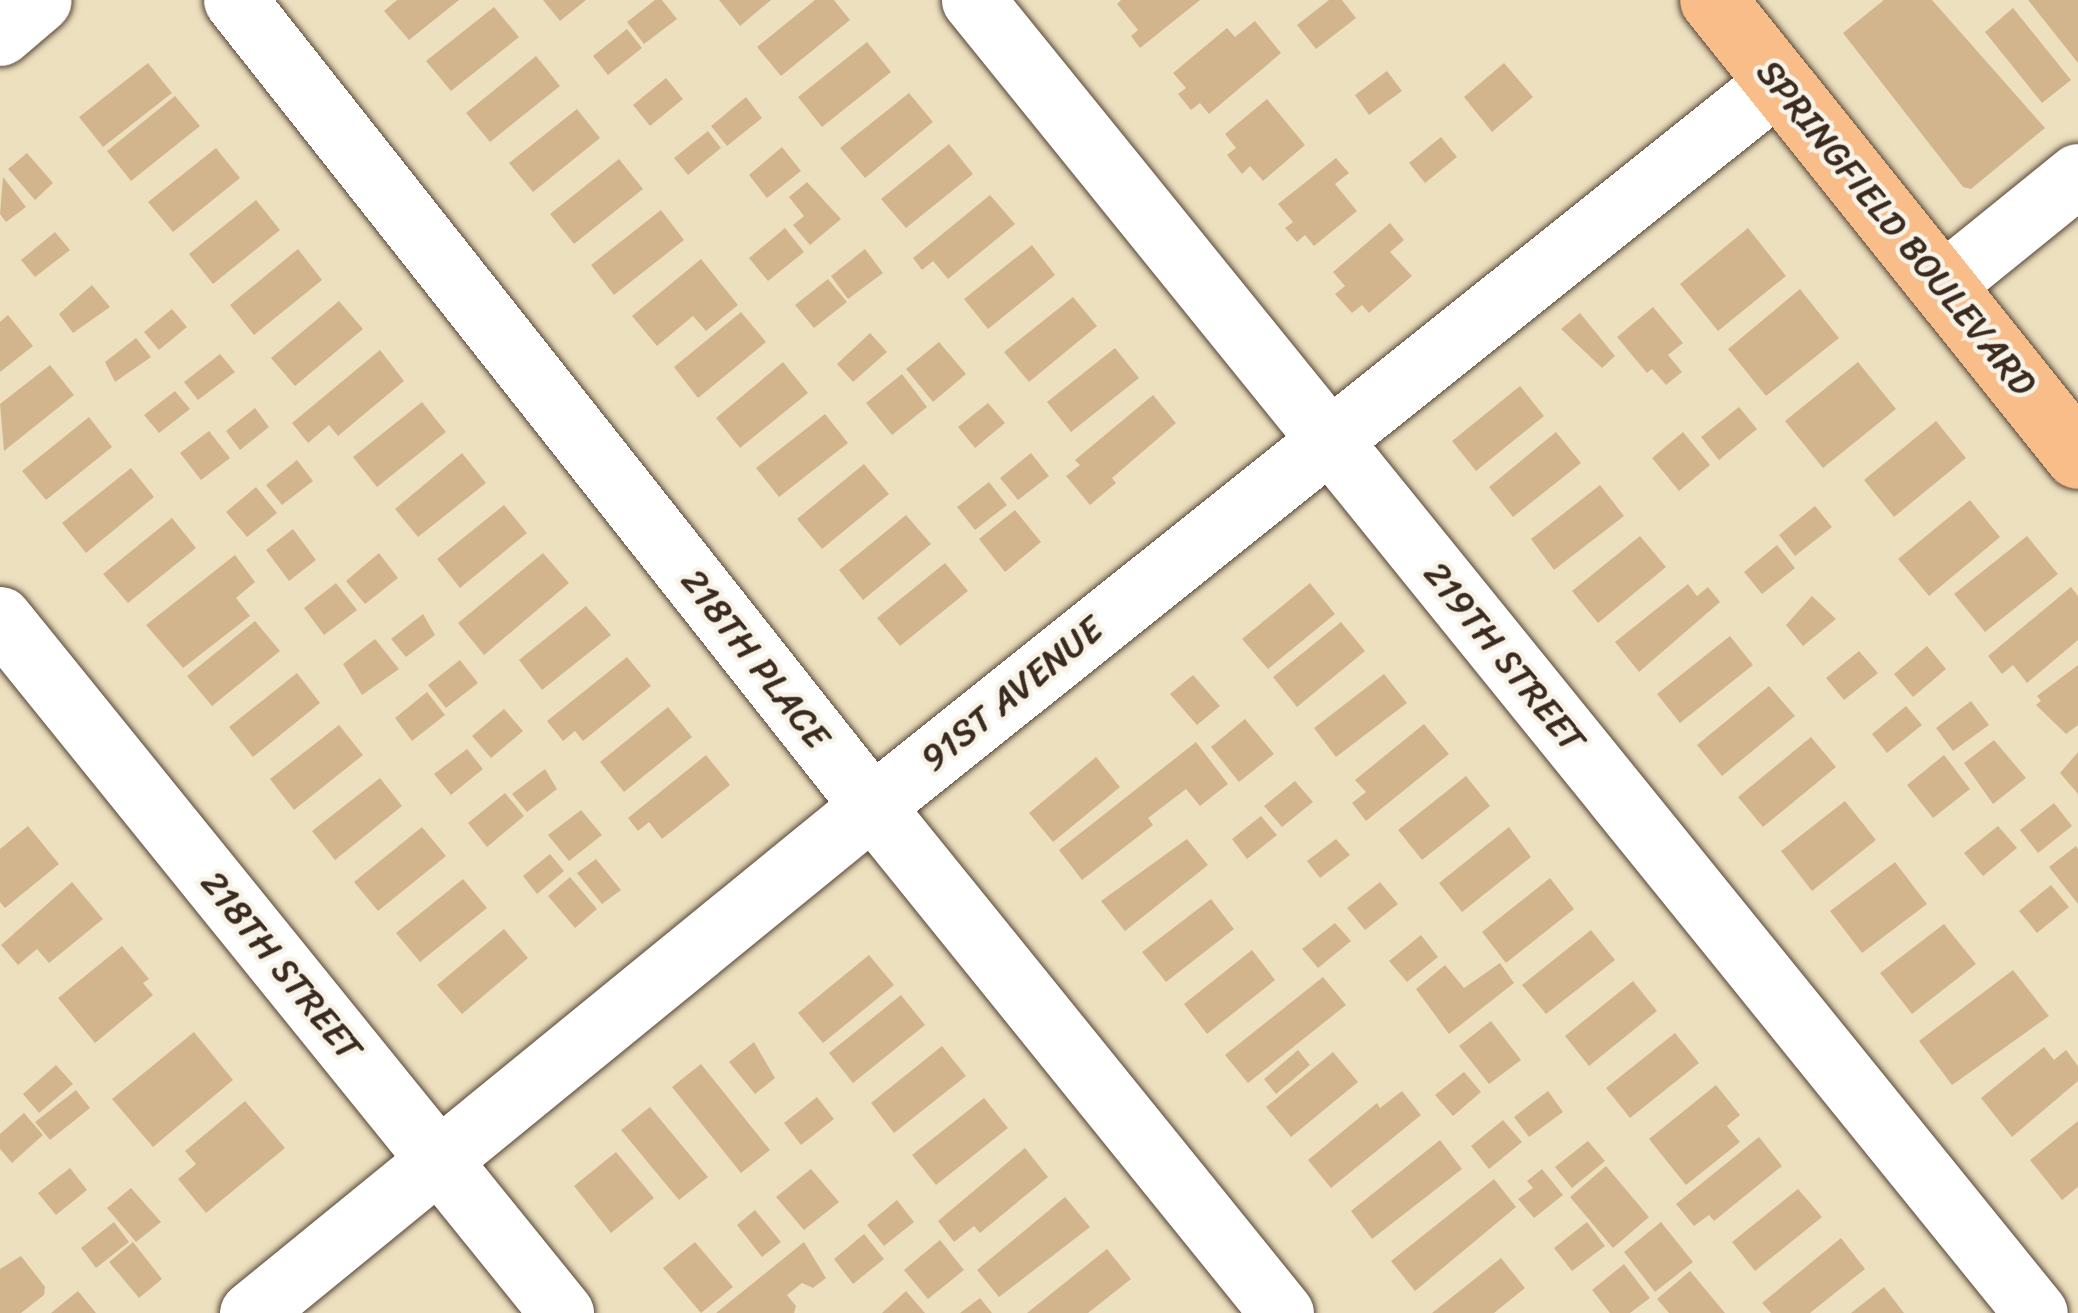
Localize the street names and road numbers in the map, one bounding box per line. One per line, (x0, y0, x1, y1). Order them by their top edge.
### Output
street label: SPRINGFIELD BOULEVARD (1747, 51, 2045, 405)
street label: 219TH STREET (1413, 552, 1595, 762)
street label: 218TH PLACE (671, 560, 839, 758)
street label: 91ST AVENUE (912, 607, 1112, 781)
street label: 218TH STREET (190, 861, 372, 1071)

